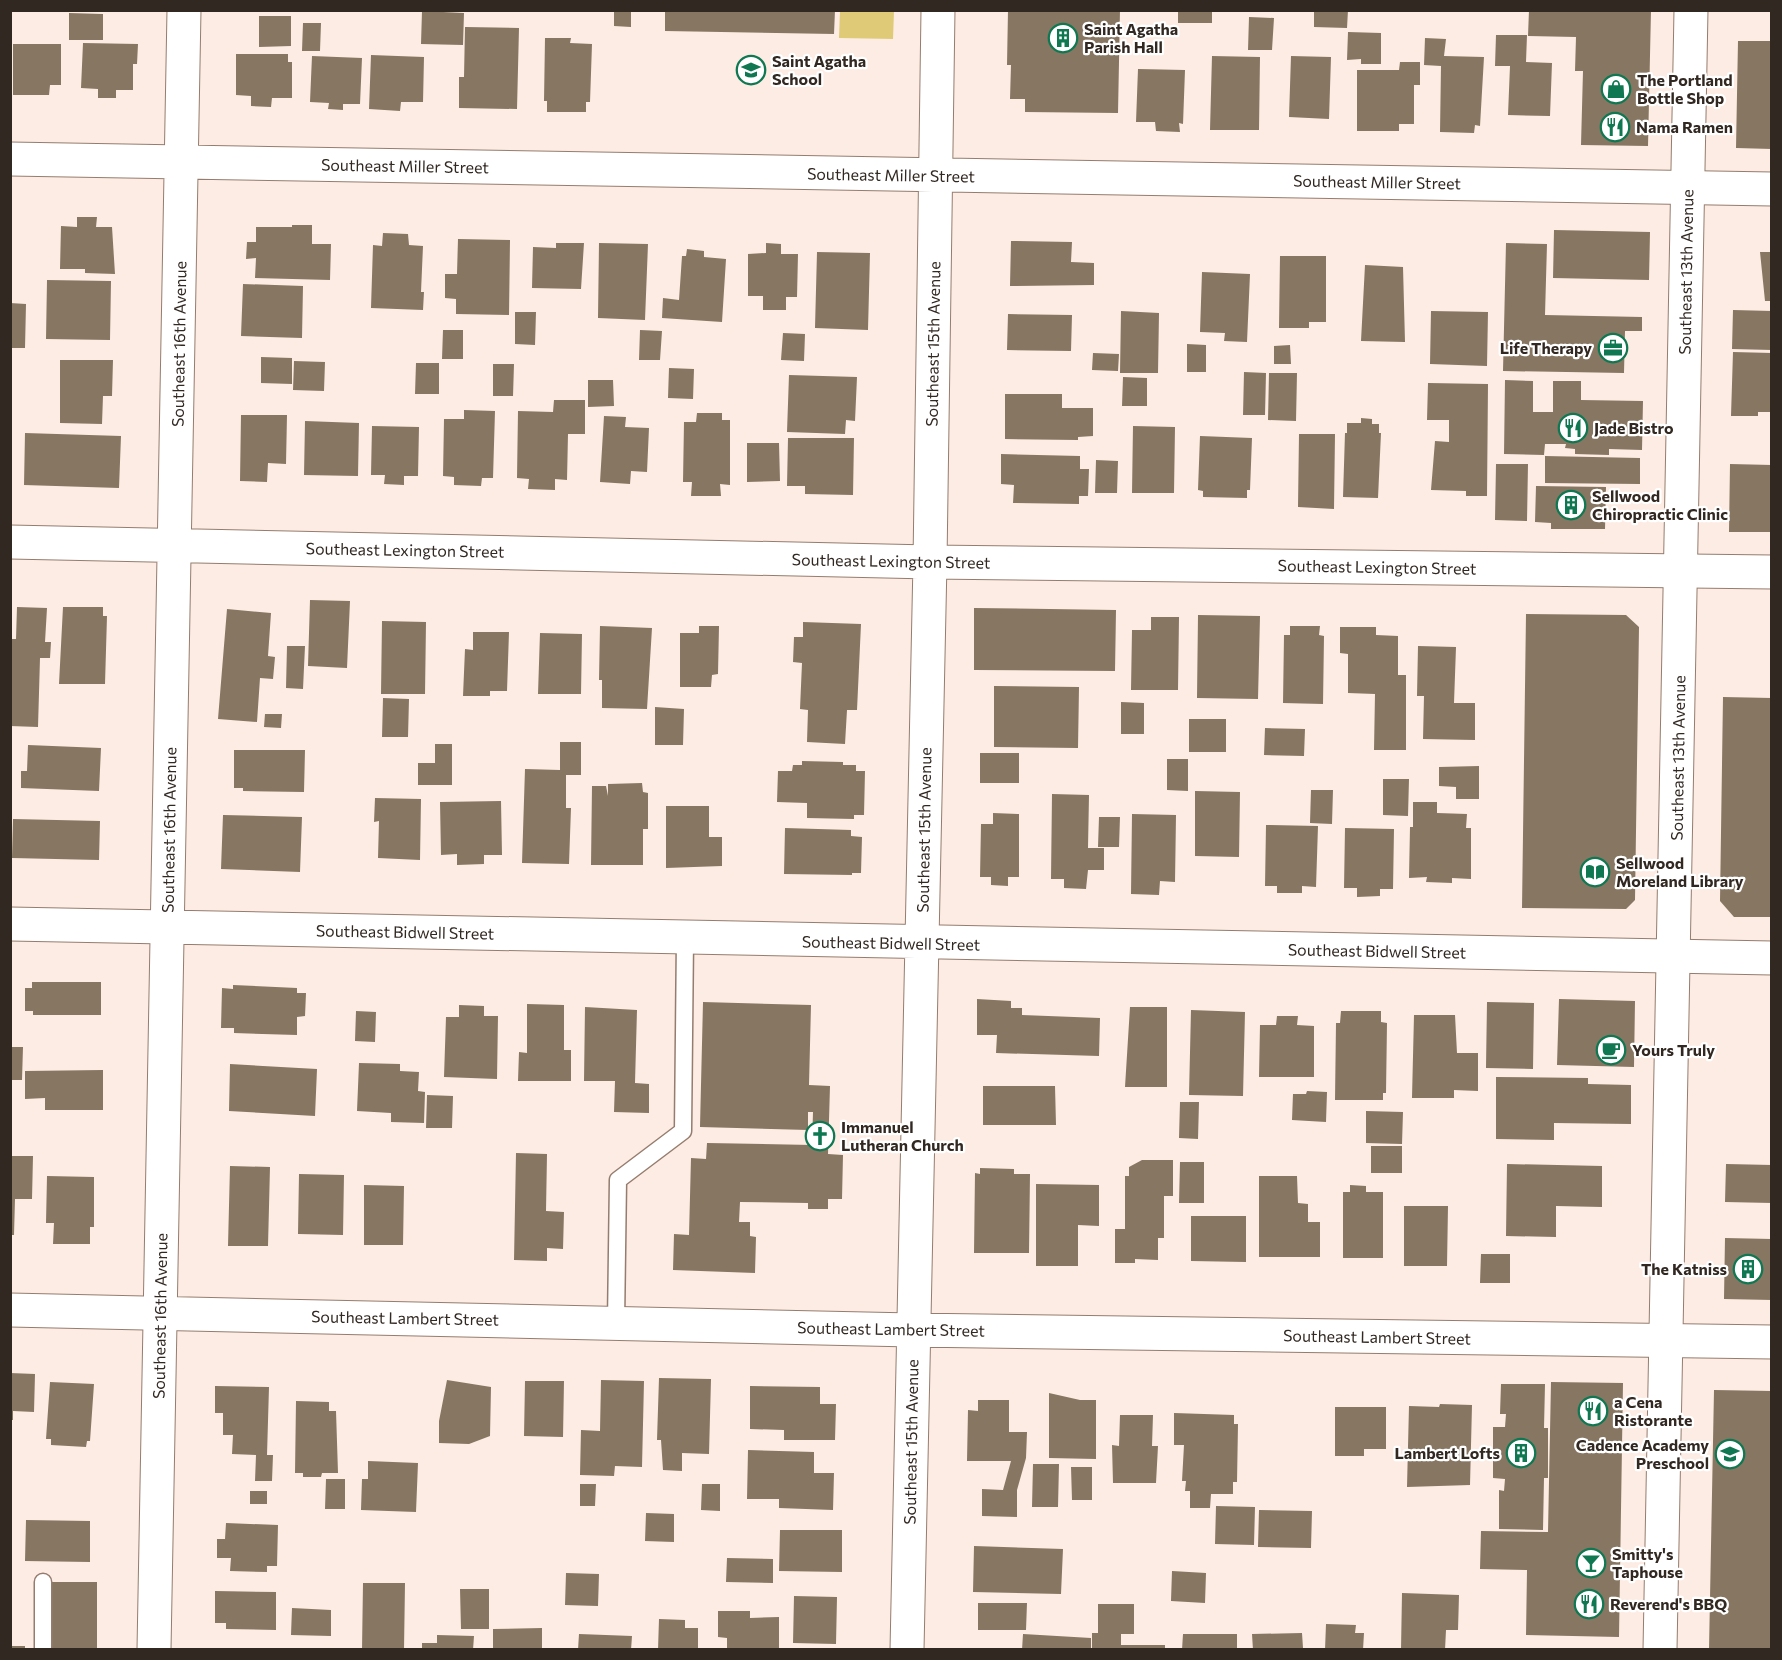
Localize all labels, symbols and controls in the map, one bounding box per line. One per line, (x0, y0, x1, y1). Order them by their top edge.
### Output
place label: Saint Agatha Parish Hall (1084, 19, 1178, 56)
building icon: Saint Agatha Parish Hall (1047, 22, 1079, 54)
place label: Saint Agatha School (772, 51, 866, 88)
school or university icon: Saint Agatha School (735, 54, 767, 86)
place label: The Portland Bottle Shop (1637, 70, 1733, 107)
shop icon: The Portland Bottle Shop (1600, 73, 1632, 105)
restaurant icon: Nama Ramen (1599, 111, 1631, 143)
place label: Nama Ramen (1636, 117, 1733, 136)
street label: Southeast Miller Street (321, 155, 490, 176)
street label: Southeast Miller Street (807, 164, 976, 185)
street label: Southeast Miller Street (1293, 171, 1462, 192)
street label: Southeast 13th Avenue (1675, 189, 1696, 355)
street label: Southeast 16th Avenue (168, 261, 189, 427)
street label: Southeast 15th Avenue (922, 261, 943, 427)
office icon: Life Therapy (1597, 332, 1629, 364)
place label: Life Therapy (1500, 338, 1592, 357)
restaurant icon: Jade Bistro (1557, 412, 1589, 444)
place label: Jade Bistro (1594, 418, 1674, 437)
place label: Sellwood Chiropractic Clinic (1592, 486, 1728, 523)
building icon: Sellwood Chiropractic Clinic (1555, 489, 1587, 521)
street label: Southeast Lexington Street (305, 538, 505, 561)
street label: Southeast Lexington Street (791, 549, 991, 572)
street label: Southeast Lexington Street (1277, 555, 1477, 578)
street label: Southeast 13th Avenue (1667, 675, 1688, 841)
street label: Southeast 16th Avenue (158, 747, 179, 913)
street label: Southeast 15th Avenue (913, 747, 934, 913)
place label: Sellwood Moreland Library (1616, 853, 1744, 890)
library icon: Sellwood Moreland Library (1579, 856, 1611, 888)
street label: Southeast Bidwell Street (316, 920, 495, 943)
street label: Southeast Bidwell Street (802, 931, 981, 954)
street label: Southeast Bidwell Street (1288, 939, 1467, 962)
cafe icon: Yours Truly (1595, 1034, 1627, 1066)
place label: Yours Truly (1632, 1040, 1715, 1059)
place label: Immanuel Lutheran Church (841, 1117, 964, 1154)
church icon: Immanuel Lutheran Church (804, 1120, 836, 1152)
street label: Southeast 16th Avenue (149, 1233, 170, 1399)
building icon: The Katniss (1732, 1253, 1764, 1285)
place label: The Katniss (1641, 1259, 1727, 1278)
street label: Southeast Lambert Street (311, 1306, 500, 1329)
street label: Southeast Lambert Street (797, 1317, 986, 1340)
street label: Southeast Lambert Street (1283, 1325, 1472, 1348)
street label: Southeast 15th Avenue (900, 1359, 921, 1525)
place label: a Cena Ristorante (1614, 1392, 1692, 1429)
restaurant icon: a Cena Ristorante (1577, 1395, 1609, 1427)
place label: Cadence Academy Preschool (1576, 1435, 1709, 1472)
building icon: Lambert Lofts (1505, 1437, 1537, 1469)
school or university icon: Cadence Academy Preschool (1714, 1438, 1746, 1470)
place label: Lambert Lofts (1394, 1443, 1500, 1462)
place label: Smitty's Taphouse (1612, 1544, 1683, 1581)
bar icon: Smitty's Taphouse (1575, 1547, 1607, 1579)
restaurant icon: Reverend's BBQ (1573, 1588, 1605, 1620)
place label: Reverend's BBQ (1610, 1594, 1727, 1613)

